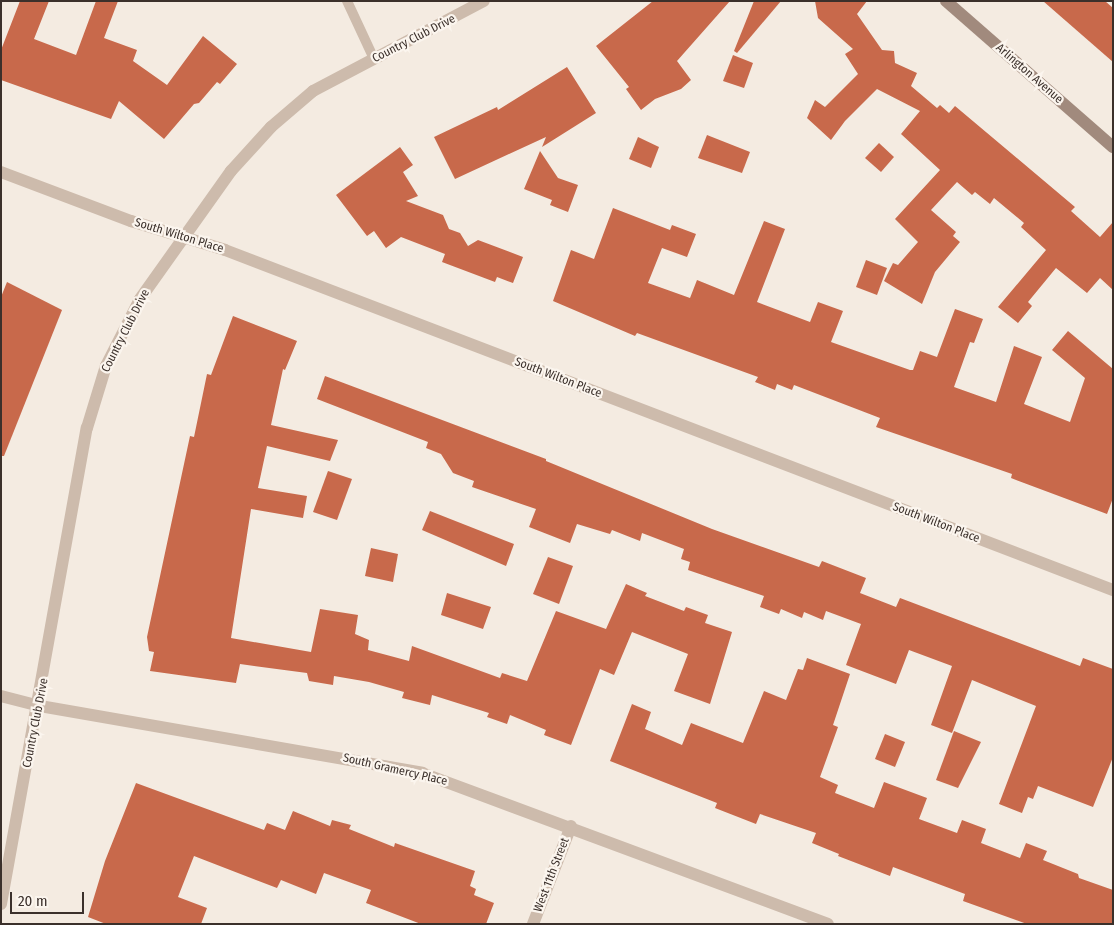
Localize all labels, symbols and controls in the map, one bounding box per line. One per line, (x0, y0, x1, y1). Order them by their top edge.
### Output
street label: Country Club Drive (370, 12, 458, 66)
street label: Arlington Avenue (993, 41, 1065, 107)
street label: South Wilton Place (133, 216, 225, 256)
street label: Country Club Drive (99, 287, 153, 375)
street label: South Wilton Place (512, 355, 604, 401)
street label: South Wilton Place (890, 500, 982, 546)
street label: Country Club Drive (20, 677, 52, 769)
street label: South Gramercy Place (342, 751, 448, 789)
street label: West 11th Street (531, 836, 573, 914)
scale bar (12, 882, 86, 914)
text: 20 m (18, 892, 48, 910)

